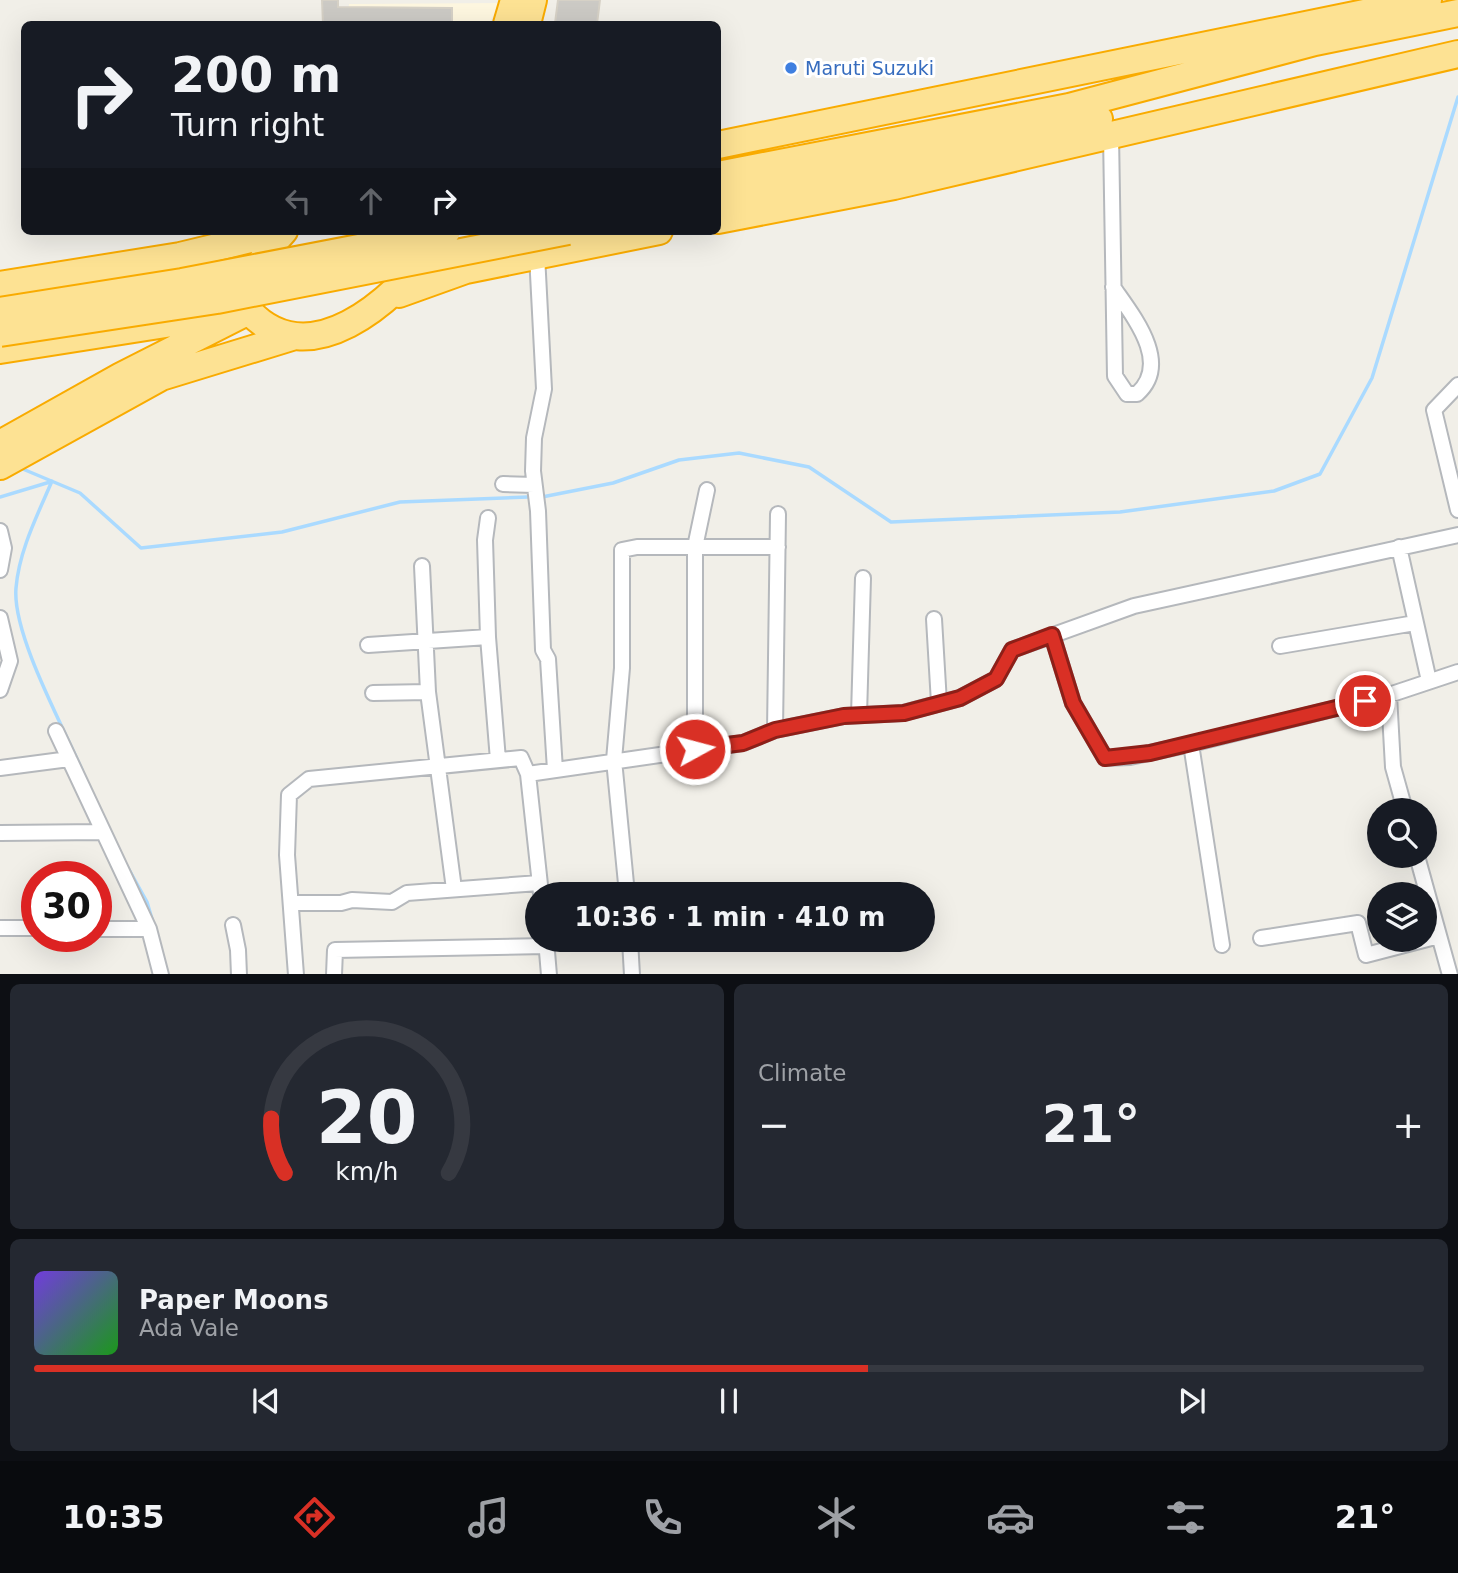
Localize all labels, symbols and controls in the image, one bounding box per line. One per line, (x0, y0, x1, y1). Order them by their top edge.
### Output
text: 200 m (171, 47, 341, 104)
icon: right (56, 49, 147, 140)
place label: Maruti Suzuki (805, 57, 934, 79)
marker: Maruti Suzuki (783, 60, 799, 76)
text: Turn right (171, 106, 324, 144)
icon: left (279, 182, 317, 220)
icon: ahead (352, 182, 390, 220)
icon: right (425, 182, 463, 220)
pin (1335, 671, 1395, 731)
icon: arrive (1346, 682, 1384, 720)
position arrow (658, 712, 732, 786)
map controls (1367, 798, 1437, 952)
button: search (1367, 798, 1437, 868)
speed limit sign: 30 (21, 861, 112, 952)
button: layers (1367, 882, 1437, 952)
text: 10:36 · 1 min · 410 m (575, 902, 885, 932)
text: Climate (758, 1060, 847, 1086)
text: 20 (316, 1075, 418, 1160)
text: 21° (1042, 1094, 1140, 1154)
text: − (758, 1103, 790, 1147)
text: + (1392, 1103, 1424, 1147)
text: km/h (335, 1156, 399, 1185)
text: Paper Moons (139, 1285, 329, 1315)
text: Ada Vale (139, 1315, 239, 1341)
icon: previous (247, 1382, 285, 1420)
icon: pause (710, 1382, 748, 1420)
icon: next (1173, 1382, 1211, 1420)
icon: directions (290, 1493, 339, 1542)
icon: music (464, 1493, 513, 1542)
icon: phone (638, 1493, 687, 1542)
icon: climate (812, 1493, 861, 1542)
icon: car (986, 1493, 1035, 1542)
icon: filters (1161, 1493, 1210, 1542)
text: 10:35 (63, 1498, 164, 1536)
text: 21° (1335, 1498, 1395, 1536)

